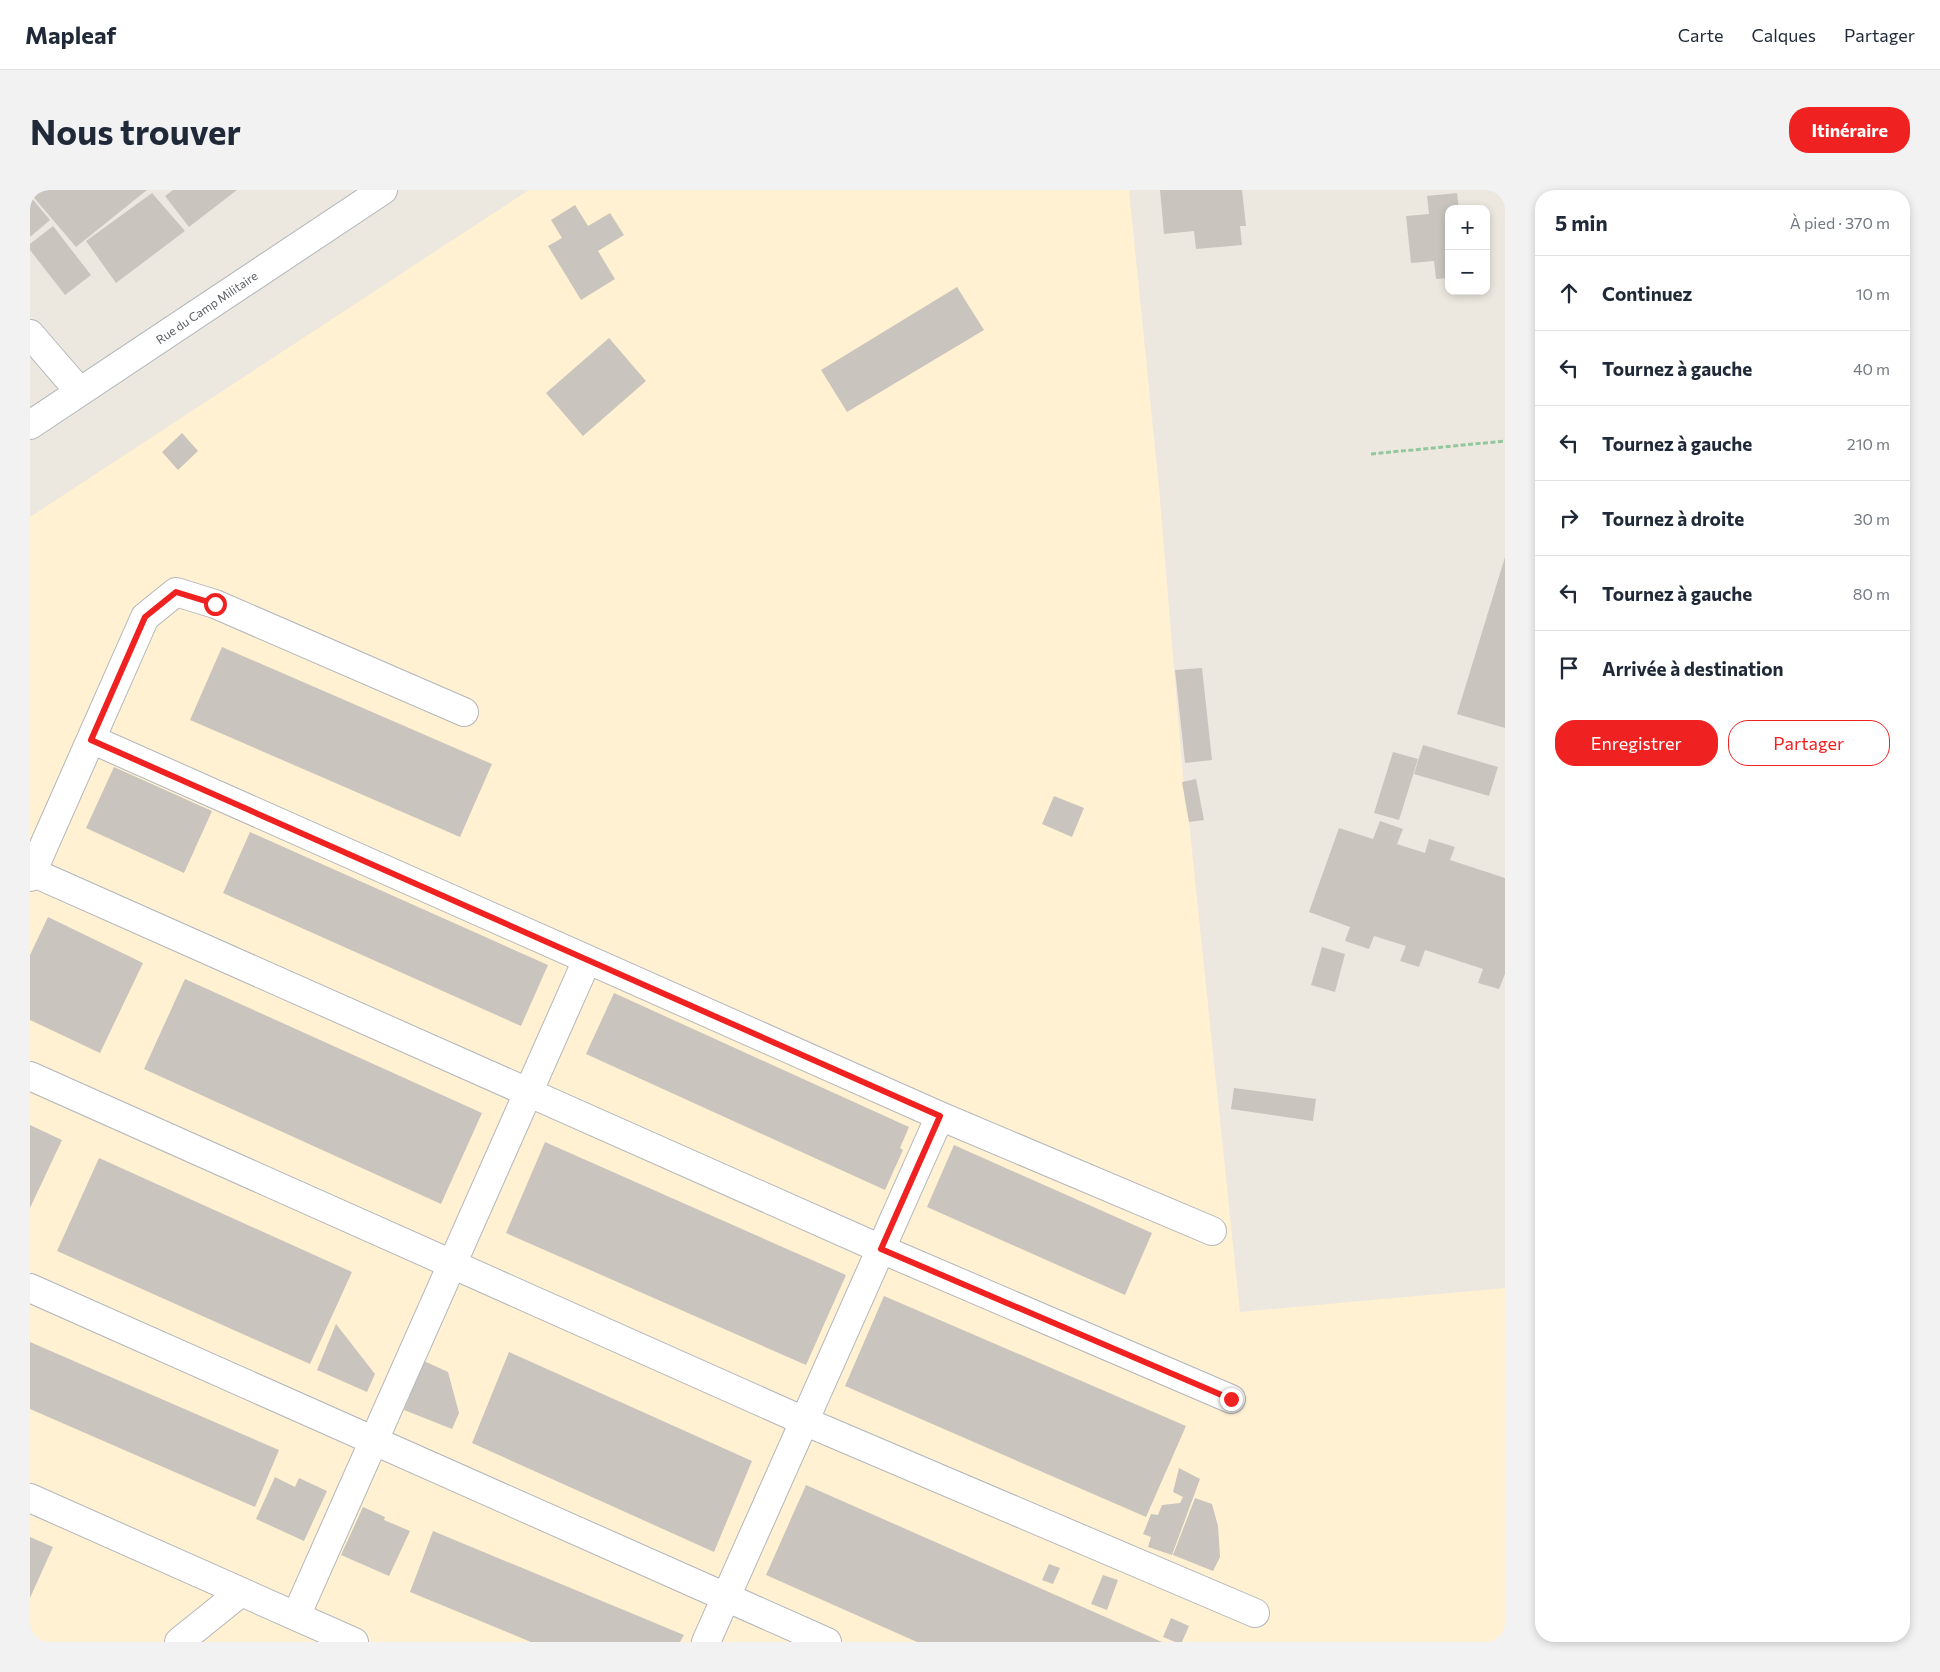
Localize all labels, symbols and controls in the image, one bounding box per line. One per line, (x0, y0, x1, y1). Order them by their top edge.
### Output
text: Mapleaf (25, 20, 116, 49)
text: Carte (1678, 24, 1723, 46)
text: Calques (1751, 24, 1816, 46)
text: Partager (1844, 24, 1915, 46)
button: Itinéraire (1789, 107, 1910, 153)
text: Nous trouver (30, 109, 241, 152)
map controls (1445, 205, 1490, 295)
button: + (1445, 205, 1490, 250)
text: 5 min (1555, 210, 1608, 235)
text: À pied · 370 m (1790, 213, 1890, 232)
button: − (1445, 250, 1490, 295)
street label: Rue du Camp Militaire (153, 268, 260, 346)
icon: ahead (1555, 279, 1583, 307)
text: Continuez (1602, 282, 1692, 305)
text: 10 m (1856, 284, 1890, 303)
icon: left (1555, 354, 1583, 382)
text: Tournez à gauche (1602, 357, 1752, 380)
text: 40 m (1853, 359, 1890, 378)
icon: left (1555, 429, 1583, 457)
text: Tournez à gauche (1602, 432, 1752, 455)
text: 210 m (1847, 434, 1890, 453)
icon: right (1555, 504, 1583, 532)
text: Tournez à droite (1602, 507, 1744, 530)
text: 30 m (1853, 509, 1890, 528)
icon: left (1555, 579, 1583, 607)
text: Tournez à gauche (1602, 582, 1752, 605)
text: 80 m (1853, 584, 1890, 603)
route start (204, 593, 227, 616)
icon: arrive (1555, 654, 1583, 682)
text: Arrivée à destination (1602, 657, 1784, 680)
button: Enregistrer (1555, 720, 1718, 766)
button: Partager (1728, 720, 1890, 766)
route end (1220, 1388, 1243, 1411)

